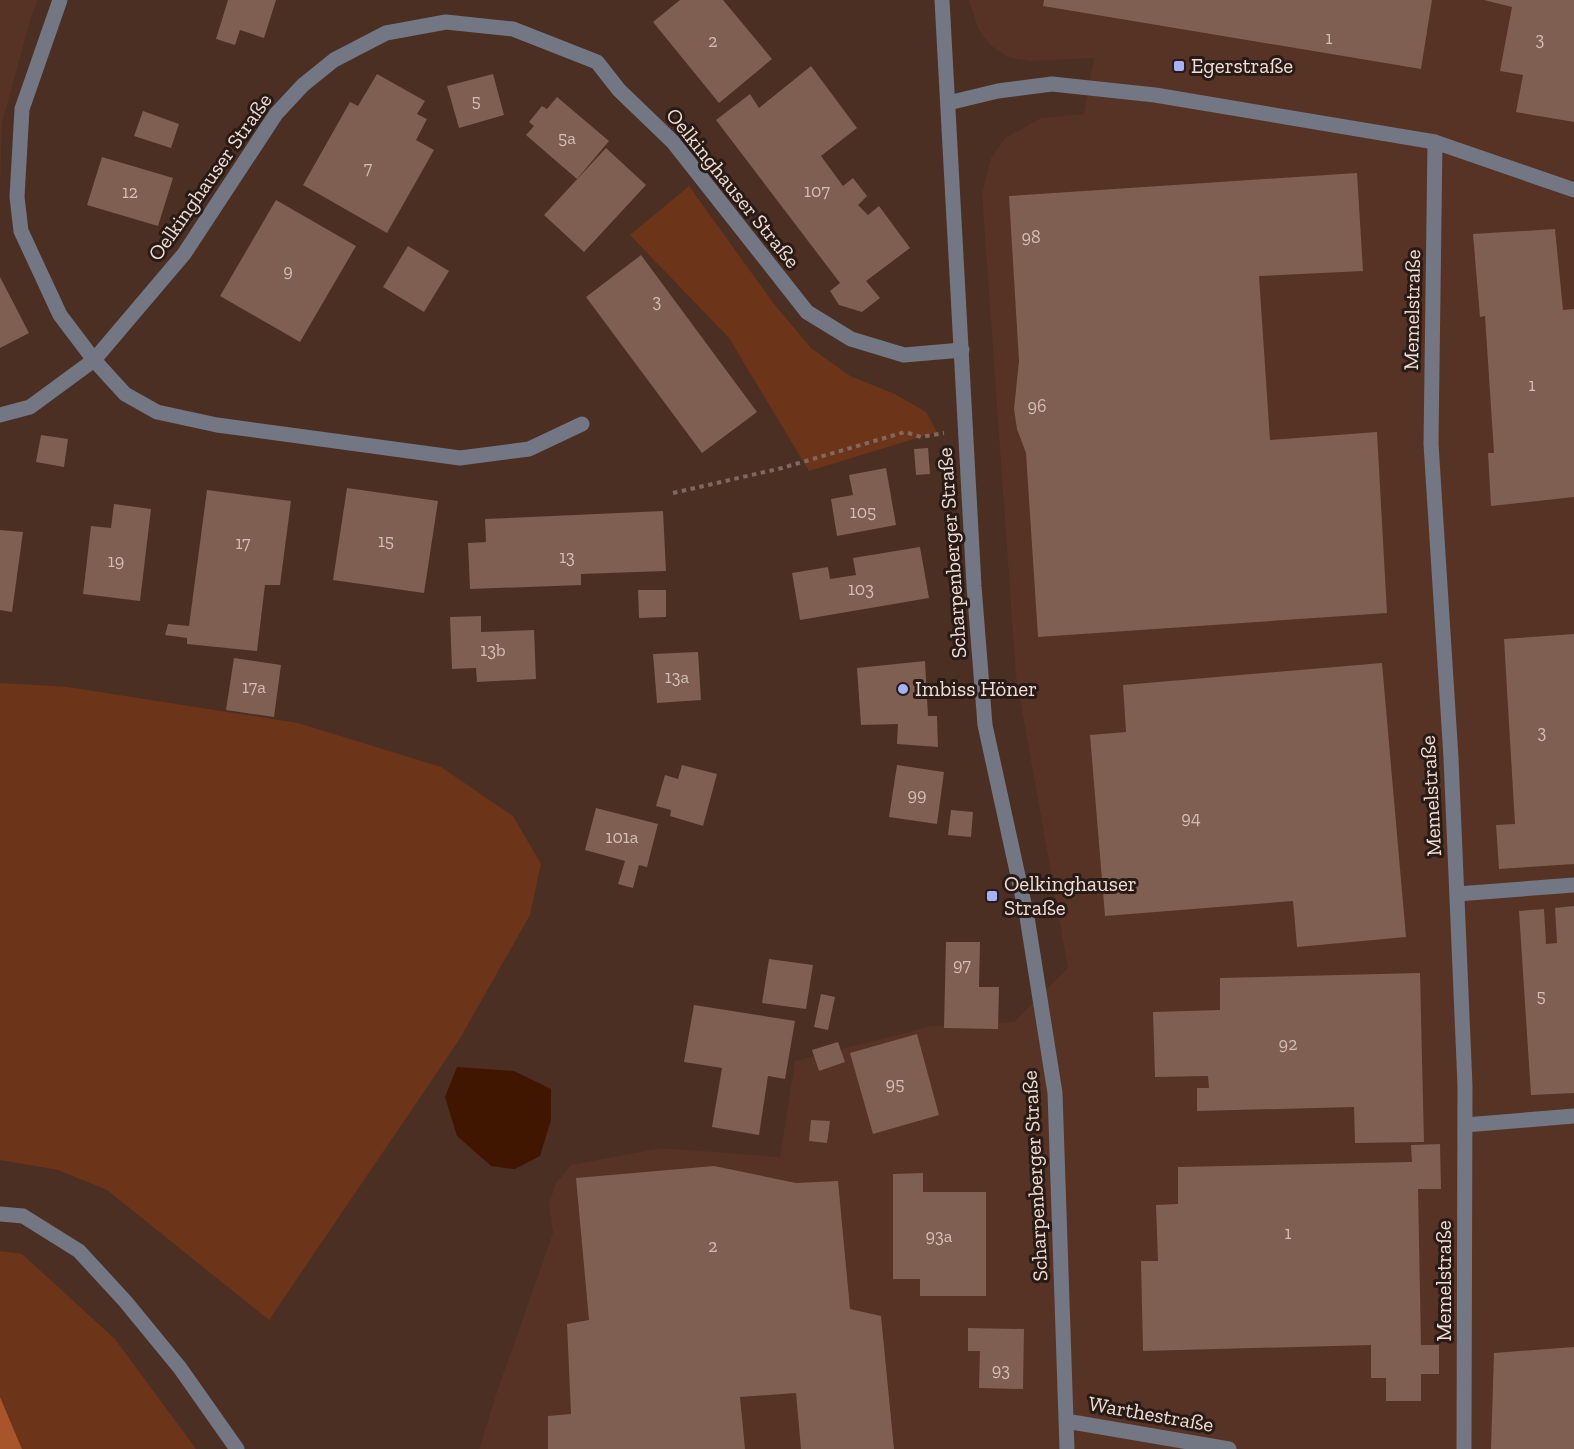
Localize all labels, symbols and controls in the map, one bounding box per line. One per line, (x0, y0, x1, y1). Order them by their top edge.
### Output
house number: 1 (1326, 27, 1333, 49)
house number: 3 (1536, 28, 1545, 50)
house number: 2 (708, 30, 718, 52)
place label: Egerstraße (1191, 53, 1293, 78)
marker: Egerstraße (1172, 59, 1186, 73)
street label: Oelkinghauser Straße (142, 88, 277, 265)
house number: 5 (471, 90, 481, 112)
street label: Oelkinghauser Straße (661, 103, 806, 273)
house number: 5a (558, 127, 576, 149)
house number: 7 (364, 157, 373, 179)
house number: 107 (804, 180, 830, 202)
house number: 12 (122, 181, 138, 203)
house number: 98 (1021, 226, 1041, 248)
street label: Memelstraße (1398, 249, 1425, 371)
house number: 9 (283, 260, 293, 282)
house number: 3 (653, 290, 662, 312)
house number: 1 (1529, 374, 1536, 396)
house number: 96 (1027, 395, 1047, 417)
street label: Scharpenberger Straße (932, 447, 971, 659)
house number: 105 (850, 501, 876, 523)
house number: 15 (378, 530, 394, 552)
house number: 17 (235, 532, 251, 554)
house number: 13 (559, 546, 575, 568)
house number: 19 (108, 550, 124, 572)
house number: 103 (848, 578, 874, 600)
house number: 13b (480, 639, 506, 661)
house number: 13a (665, 666, 690, 688)
house number: 17a (242, 676, 266, 698)
place label: Imbiss Höner (915, 676, 1037, 701)
marker: Imbiss Höner (896, 682, 910, 696)
house number: 3 (1538, 721, 1547, 743)
street label: Memelstraße (1415, 735, 1446, 857)
house number: 99 (907, 784, 927, 806)
house number: 94 (1181, 807, 1201, 829)
house number: 101a (606, 826, 639, 848)
place label: Oelkinghauser Straße (1004, 871, 1137, 920)
marker: Oelkinghauser Straße (985, 889, 999, 903)
house number: 97 (953, 954, 972, 976)
house number: 5 (1536, 985, 1546, 1007)
house number: 92 (1279, 1033, 1297, 1055)
street label: Scharpenberger Straße (1016, 1070, 1053, 1282)
house number: 95 (886, 1073, 904, 1095)
street label: Memelstraße (1431, 1220, 1456, 1342)
house number: 1 (1285, 1222, 1292, 1244)
house number: 93a (925, 1225, 953, 1247)
house number: 2 (708, 1235, 718, 1257)
house number: 93 (992, 1359, 1010, 1381)
street label: Warthestraße (1087, 1390, 1216, 1437)

